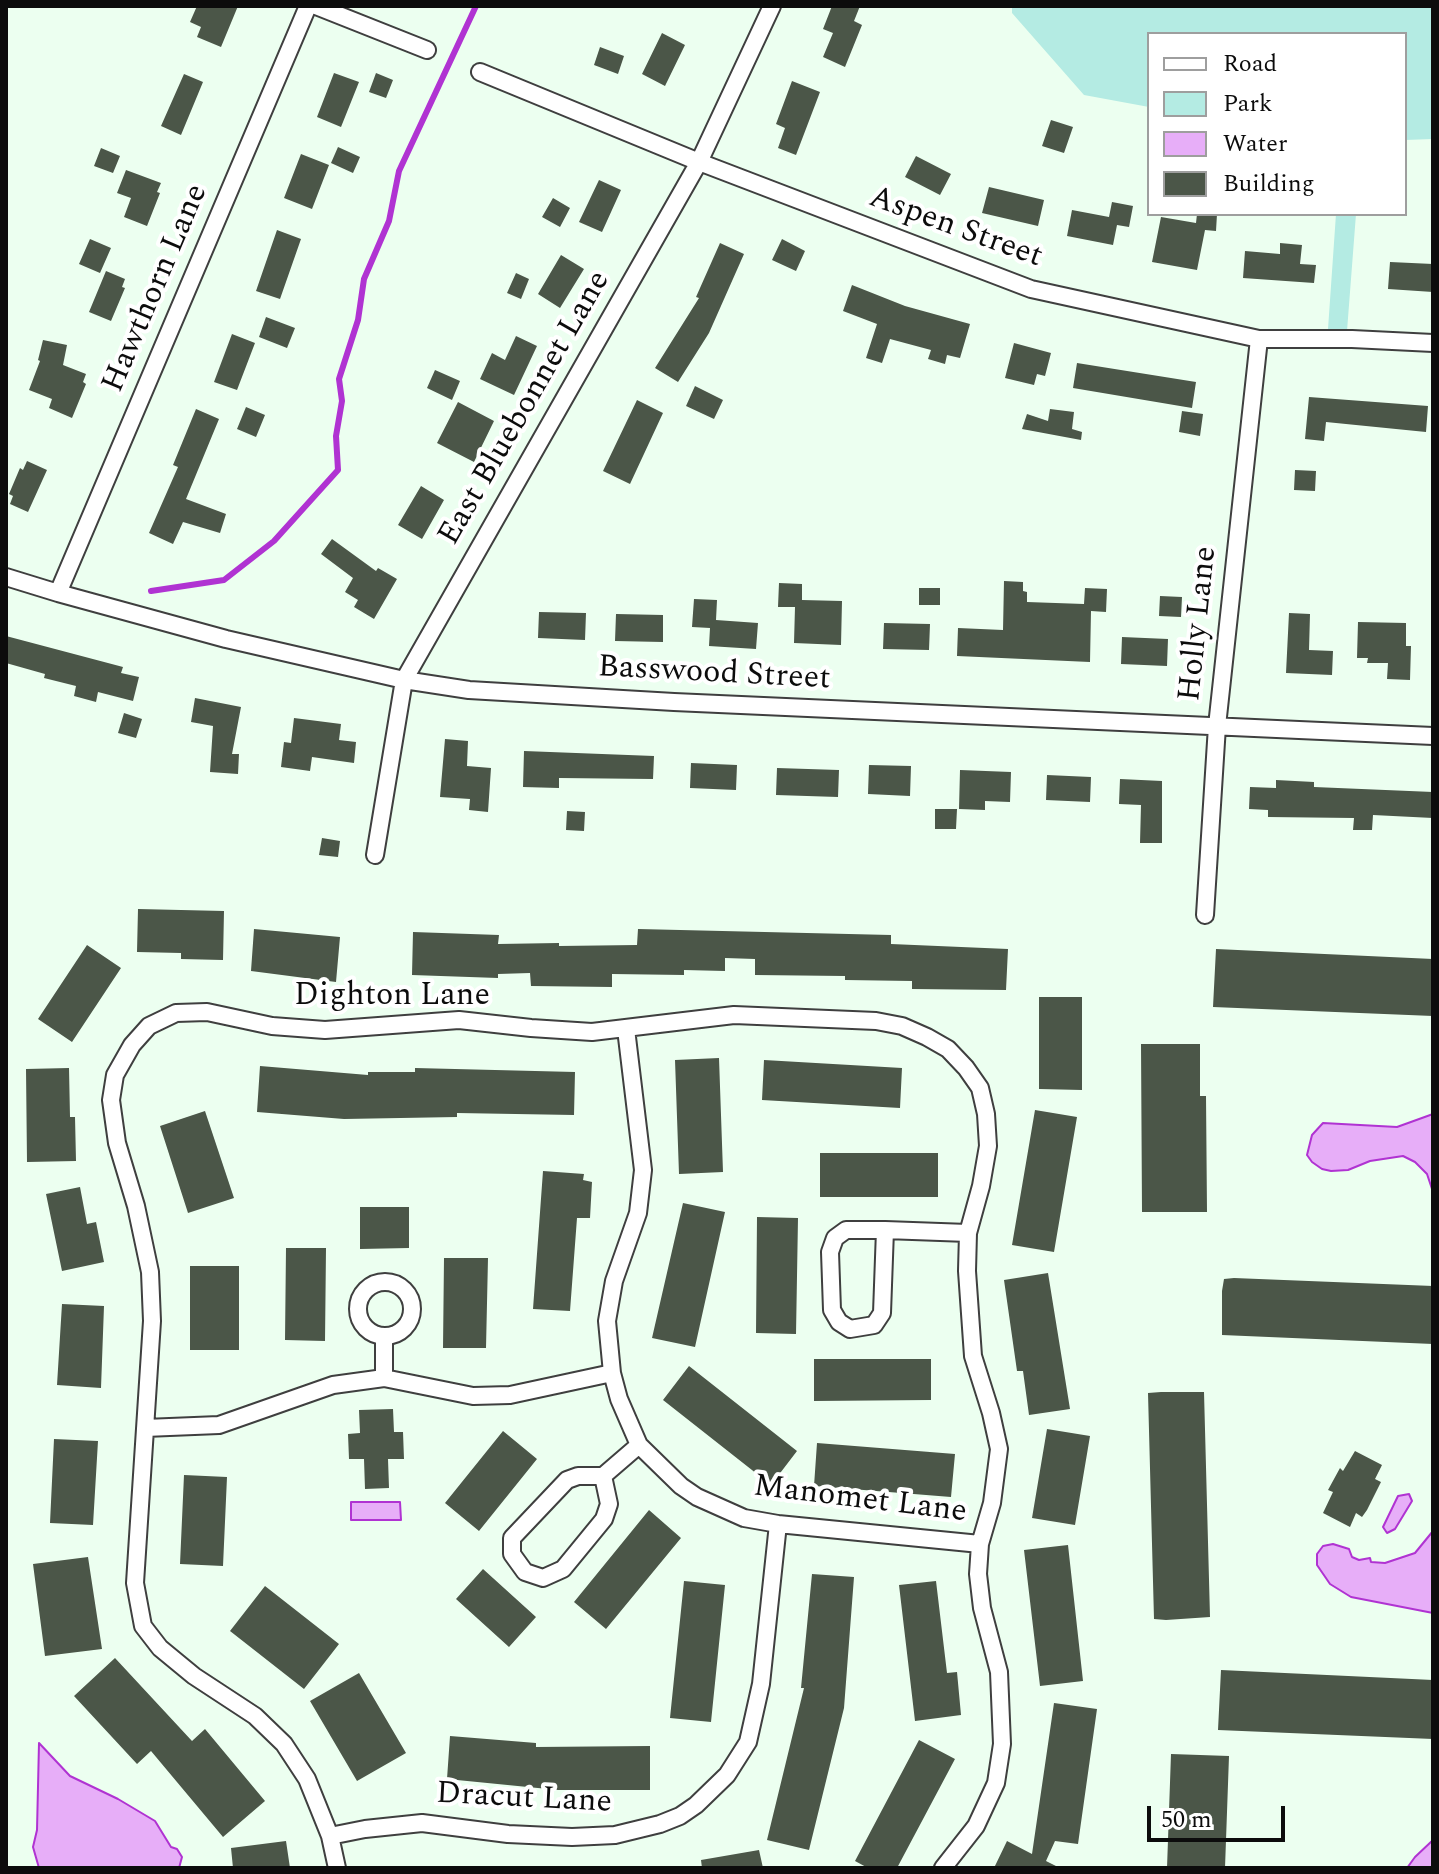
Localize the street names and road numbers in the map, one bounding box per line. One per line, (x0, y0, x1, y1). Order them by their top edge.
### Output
street label: Hawthorn Lane (96, 179, 218, 399)
street label: Aspen Street (863, 180, 1047, 278)
street label: East Bluebonnet Lane (432, 265, 620, 553)
street label: Holly Lane (1173, 545, 1227, 703)
street label: Basswood Street (597, 650, 831, 700)
street label: Dighton Lane (294, 979, 490, 1017)
street label: Manomet Lane (751, 1469, 969, 1533)
street label: Dracut Lane (435, 1776, 613, 1824)

